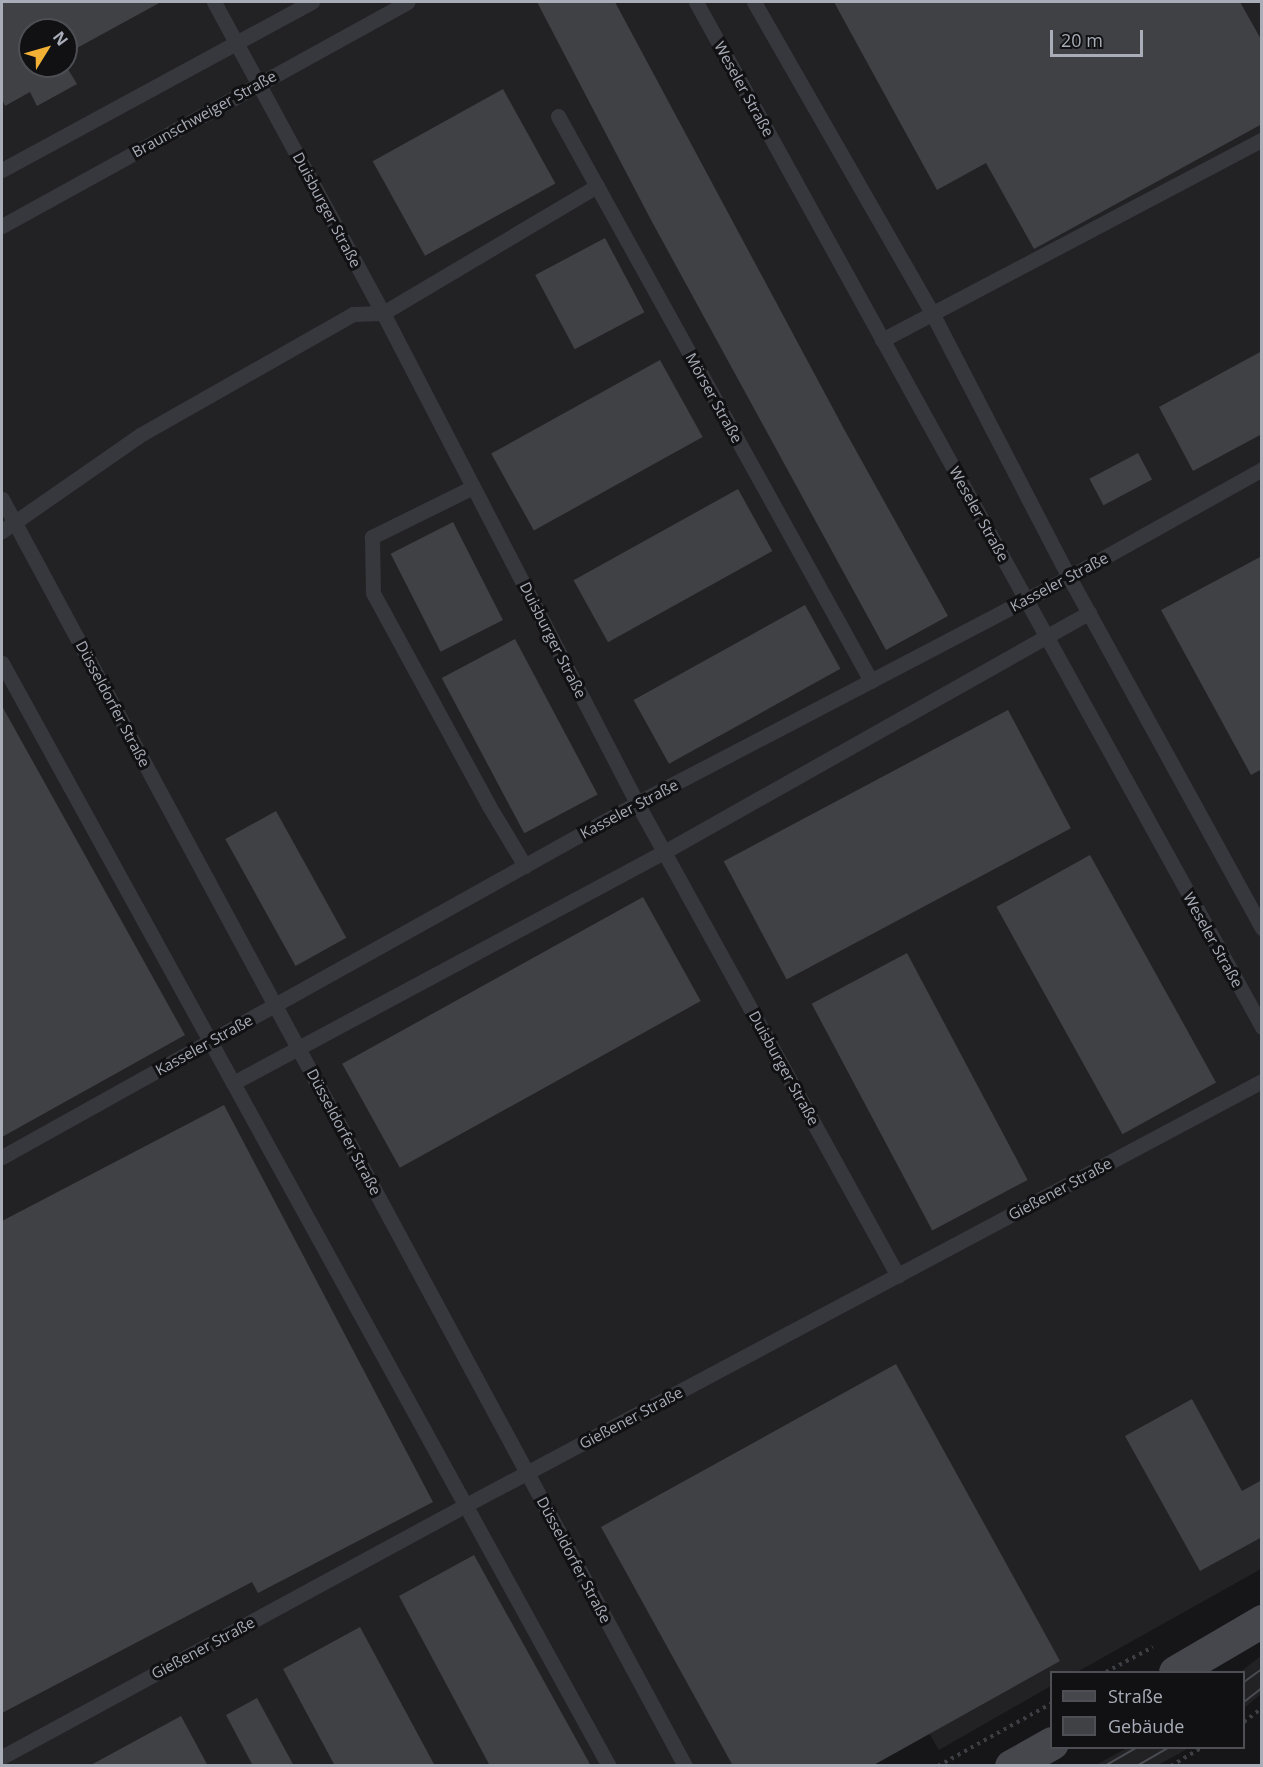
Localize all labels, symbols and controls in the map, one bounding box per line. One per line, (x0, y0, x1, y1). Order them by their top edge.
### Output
north arrow (18, 18, 78, 78)
scale bar (1053, 18, 1146, 56)
text: N (48, 27, 73, 50)
text: 20 m (1061, 28, 1103, 52)
street label: Weseler Straße (710, 38, 778, 140)
street label: Braunschweiger Straße (129, 67, 279, 161)
street label: Duisburger Straße (289, 149, 365, 271)
street label: Mörser Straße (682, 350, 746, 446)
street label: Weseler Straße (945, 463, 1013, 565)
street label: Kasseler Straße (1007, 549, 1111, 615)
street label: Duisburger Straße (516, 579, 590, 701)
street label: Düsseldorfer Straße (72, 638, 154, 770)
street label: Kasseler Straße (577, 776, 681, 842)
street label: Weseler Straße (1179, 889, 1247, 991)
street label: Duisburger Straße (745, 1008, 823, 1128)
street label: Kasseler Straße (152, 1011, 256, 1079)
street label: Düsseldorfer Straße (303, 1066, 385, 1198)
street label: Gießener Straße (1005, 1154, 1115, 1224)
street label: Gießener Straße (576, 1383, 686, 1453)
street label: Düsseldorfer Straße (533, 1494, 615, 1626)
street label: Gießener Straße (148, 1613, 258, 1683)
legend (1050, 1671, 1245, 1749)
text: Straße (1108, 1684, 1163, 1708)
text: Gebäude (1108, 1714, 1184, 1738)

